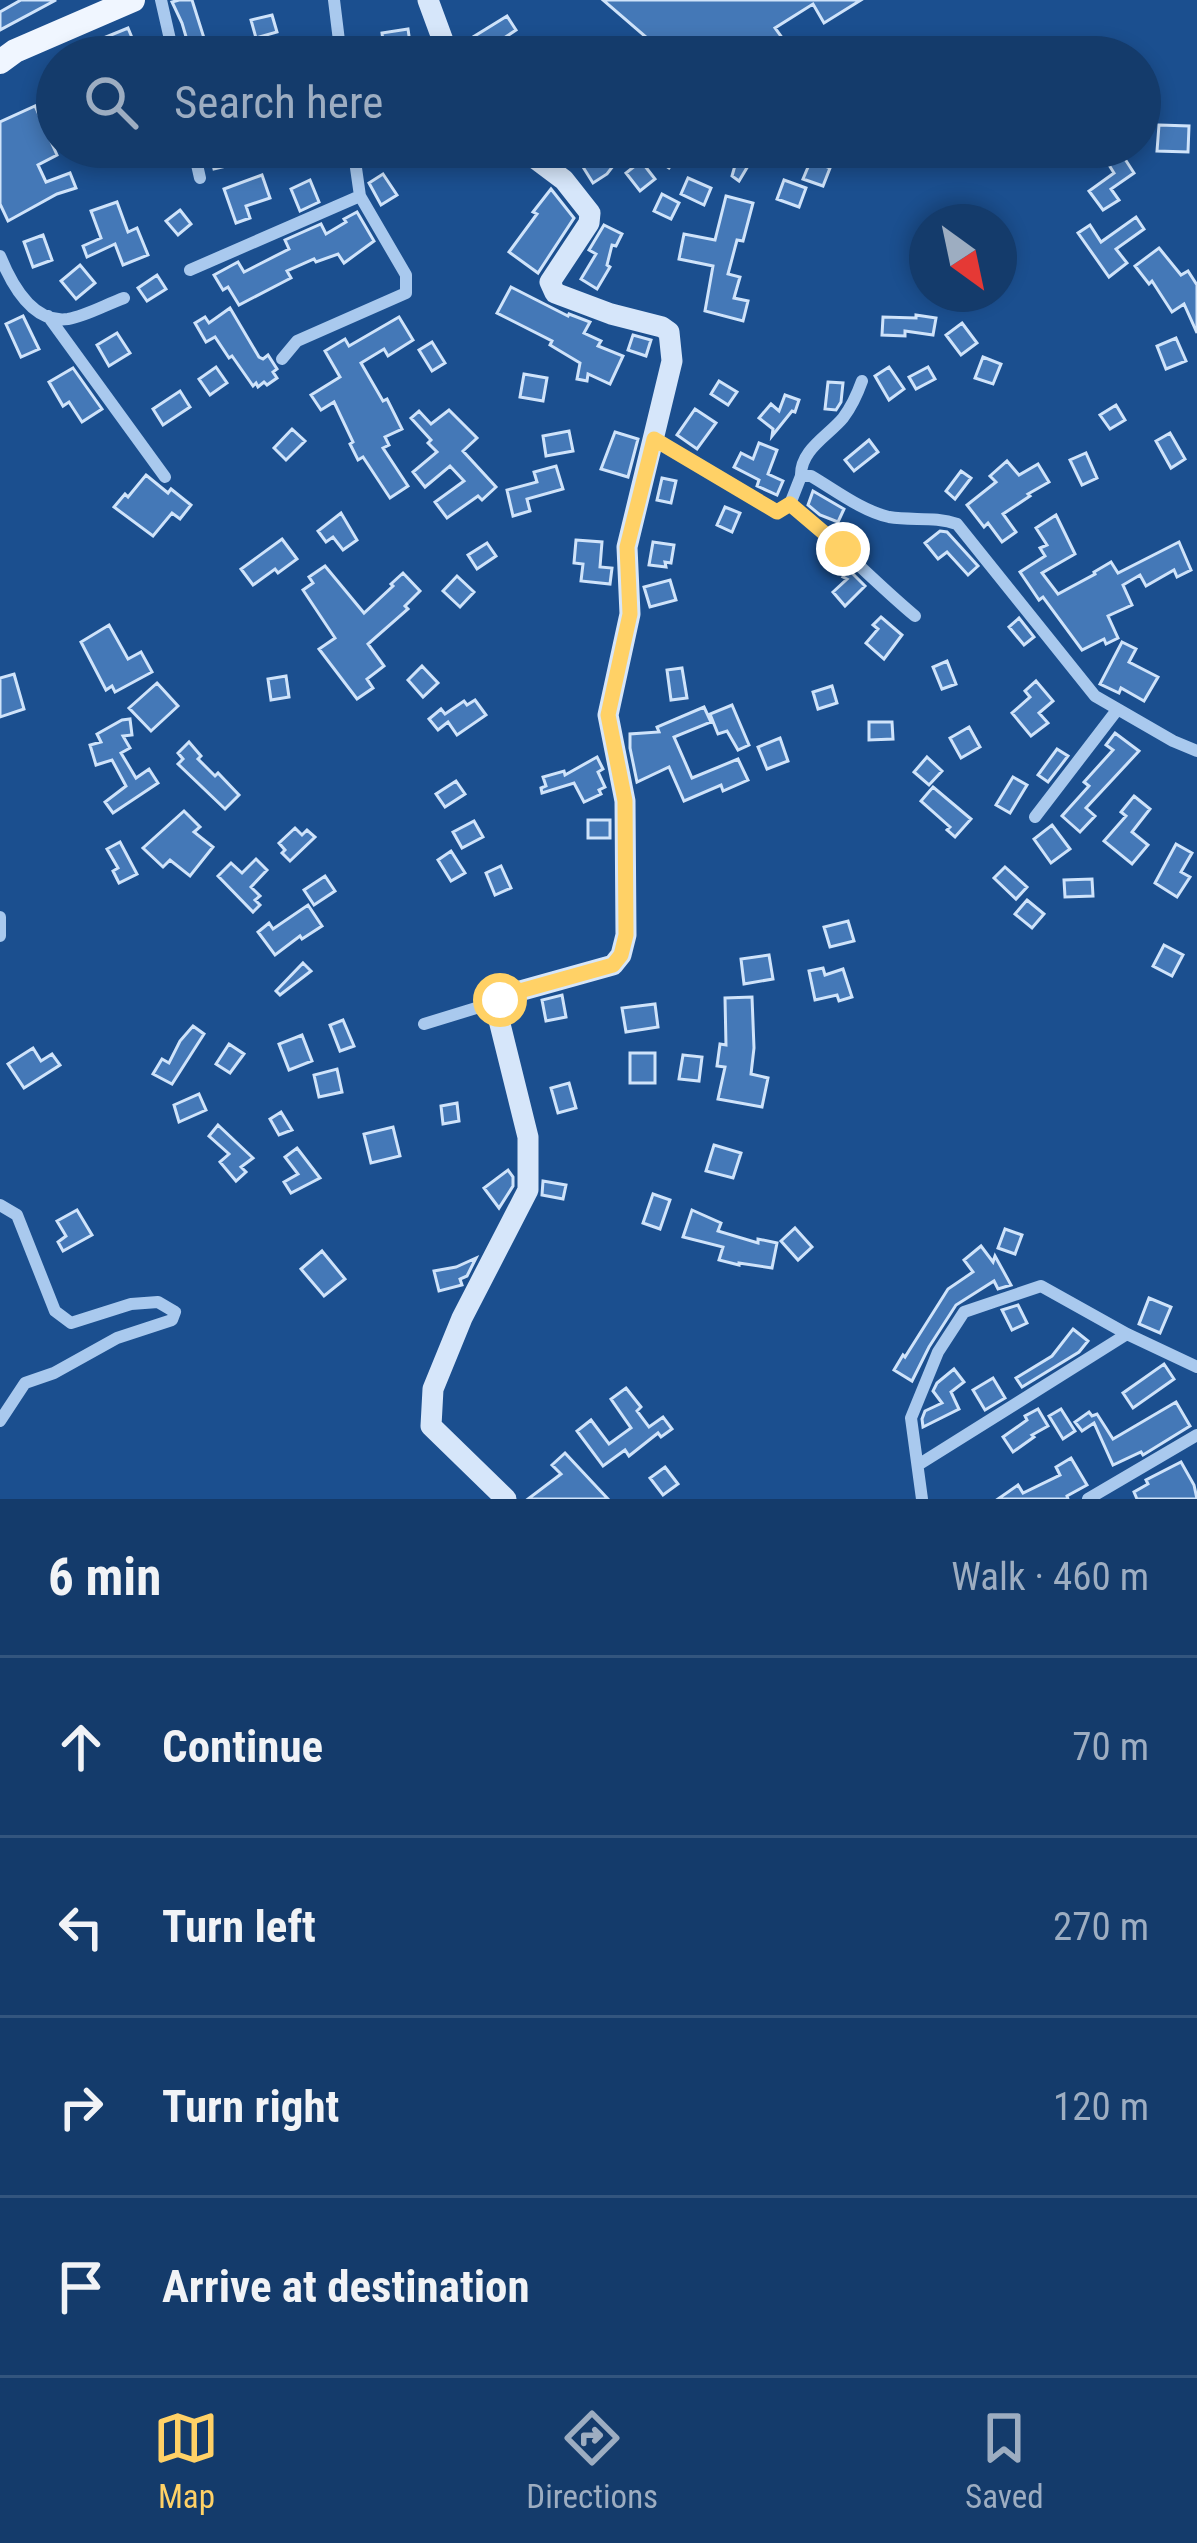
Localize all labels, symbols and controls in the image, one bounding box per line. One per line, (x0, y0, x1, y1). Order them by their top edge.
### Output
search box (36, 36, 1161, 168)
icon: search (78, 69, 144, 135)
text: Search here (174, 76, 383, 129)
north arrow (909, 204, 1017, 312)
route end (816, 522, 870, 576)
route start (473, 973, 527, 1027)
text: 6 min (48, 1548, 161, 1607)
text: Walk · 460 m (951, 1554, 1149, 1600)
icon: ahead (48, 1714, 114, 1780)
text: Continue (162, 1720, 323, 1773)
text: 70 m (1072, 1724, 1149, 1770)
icon: left (48, 1894, 114, 1960)
text: Turn left (162, 1900, 316, 1953)
text: 270 m (1053, 1904, 1149, 1950)
icon: right (48, 2074, 114, 2140)
text: Turn right (162, 2080, 339, 2133)
text: 120 m (1053, 2084, 1149, 2130)
icon: arrive (48, 2254, 114, 2320)
text: Arrive at destination (162, 2260, 530, 2313)
tab: Map (153, 2405, 219, 2516)
tab: Directions (526, 2405, 658, 2516)
tab: Saved (965, 2405, 1044, 2516)

